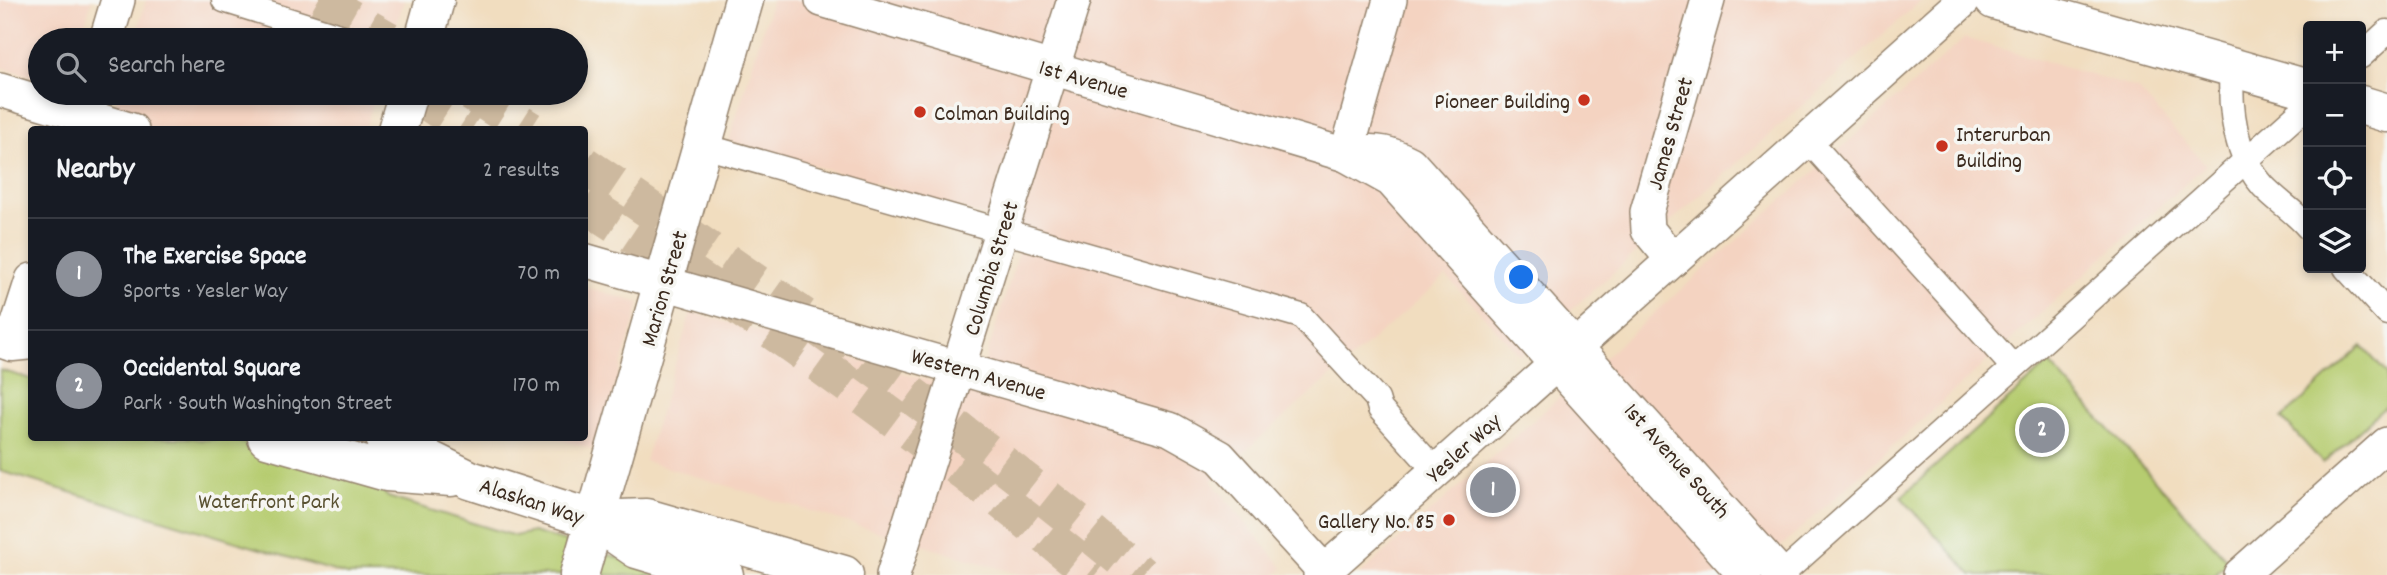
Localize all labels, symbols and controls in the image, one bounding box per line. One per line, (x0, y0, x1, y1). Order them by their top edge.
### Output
map controls (2303, 21, 2366, 273)
button: + (2303, 21, 2366, 84)
search box (28, 28, 588, 105)
icon: search (52, 48, 90, 86)
text: Search here (108, 48, 226, 85)
street label: 1st Avenue (1035, 53, 1132, 110)
street label: James Street (1641, 74, 1704, 194)
button: − (2303, 84, 2366, 147)
place label: Pioneer Building (1434, 87, 1570, 120)
marker: Pioneer Building (1576, 92, 1592, 108)
place label: Colman Building (934, 99, 1070, 132)
marker: Colman Building (912, 104, 928, 120)
place label: Interurban Building (1956, 120, 2051, 179)
marker: Interurban Building (1934, 138, 1950, 154)
button: locate (2303, 147, 2366, 210)
text: Nearby (56, 150, 134, 193)
text: 2 results (483, 155, 560, 188)
street label: Columbia Street (957, 198, 1029, 340)
button: layers (2303, 210, 2366, 273)
street label: Marion Street (634, 227, 699, 351)
text: The Exercise Space (123, 239, 306, 276)
text: 1 (76, 258, 82, 291)
text: 70 m (518, 258, 560, 291)
your location (1504, 260, 1538, 294)
text: Sports · Yesler Way (123, 276, 287, 309)
street label: Western Avenue (907, 341, 1049, 411)
text: Occidental Square (123, 351, 301, 388)
text: 2 (74, 370, 84, 403)
text: 170 m (513, 370, 560, 403)
text: Park · South Washington Street (123, 388, 392, 421)
street label: 1st Avenue South (1614, 397, 1737, 528)
pin: 2 (2019, 404, 2065, 456)
street label: Yesler Way (1421, 406, 1511, 492)
pin: 1 (1470, 464, 1516, 516)
street label: Alaskan Way (474, 471, 588, 536)
park label: Waterfront Park (198, 487, 340, 520)
place label: Gallery No. 85 (1318, 507, 1435, 540)
marker: Gallery No. 85 (1441, 512, 1457, 528)

